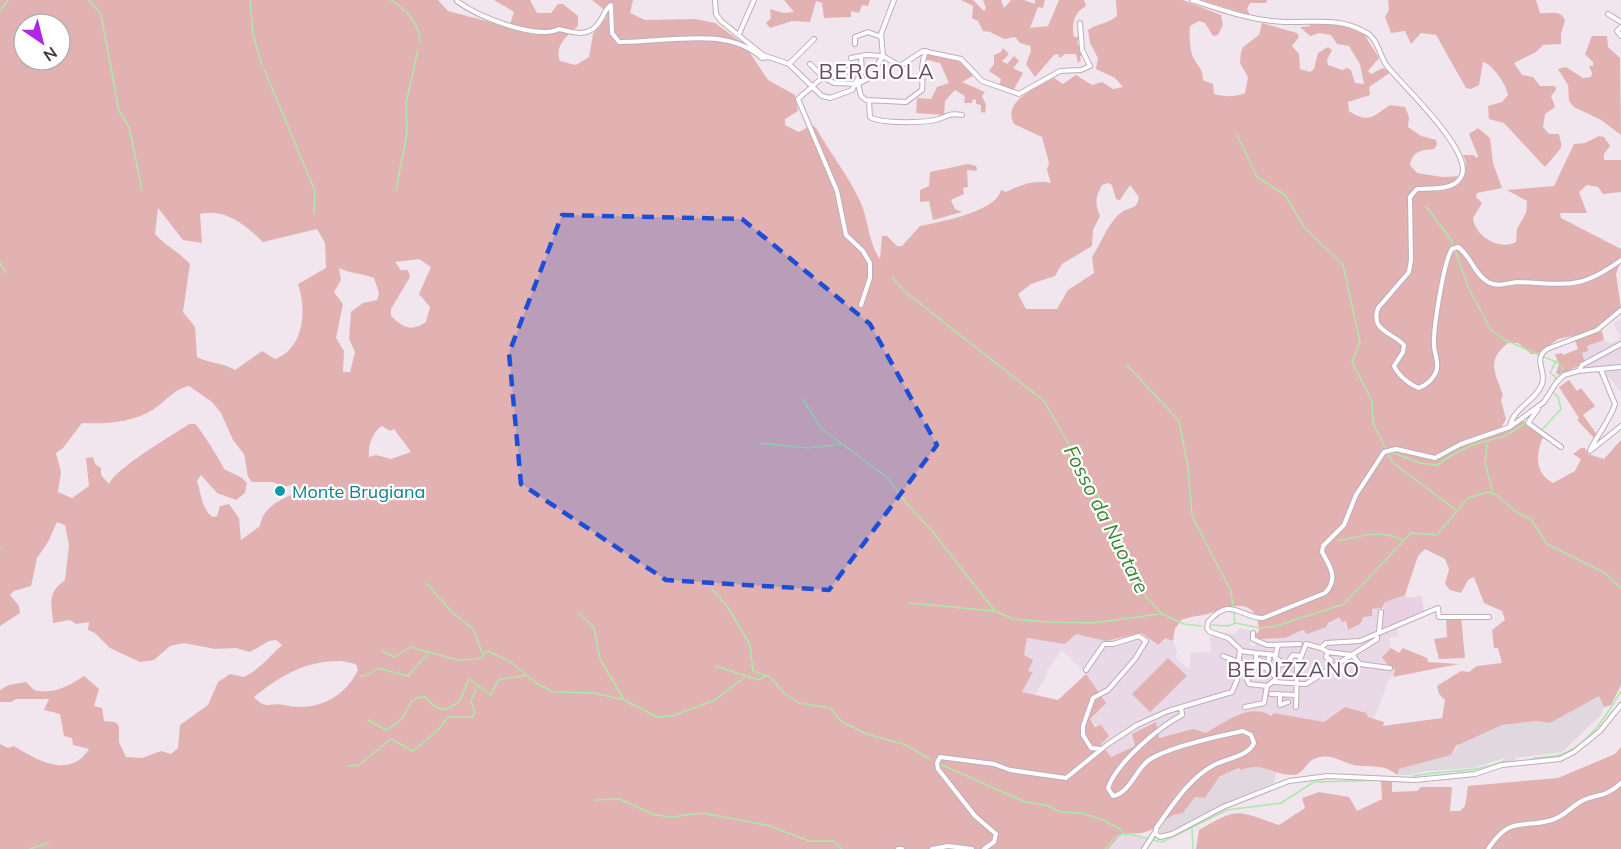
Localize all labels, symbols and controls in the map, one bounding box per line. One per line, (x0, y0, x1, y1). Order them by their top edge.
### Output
north arrow (12, 12, 72, 72)
text: N (40, 43, 61, 66)
district label: BERGIOLA (819, 58, 935, 84)
water label: Fosso da Nuotare (1059, 441, 1155, 597)
place label: Monte Brugiana (292, 480, 425, 503)
marker: Monte Brugiana (273, 484, 287, 498)
district label: BEDIZZANO (1227, 656, 1361, 682)

